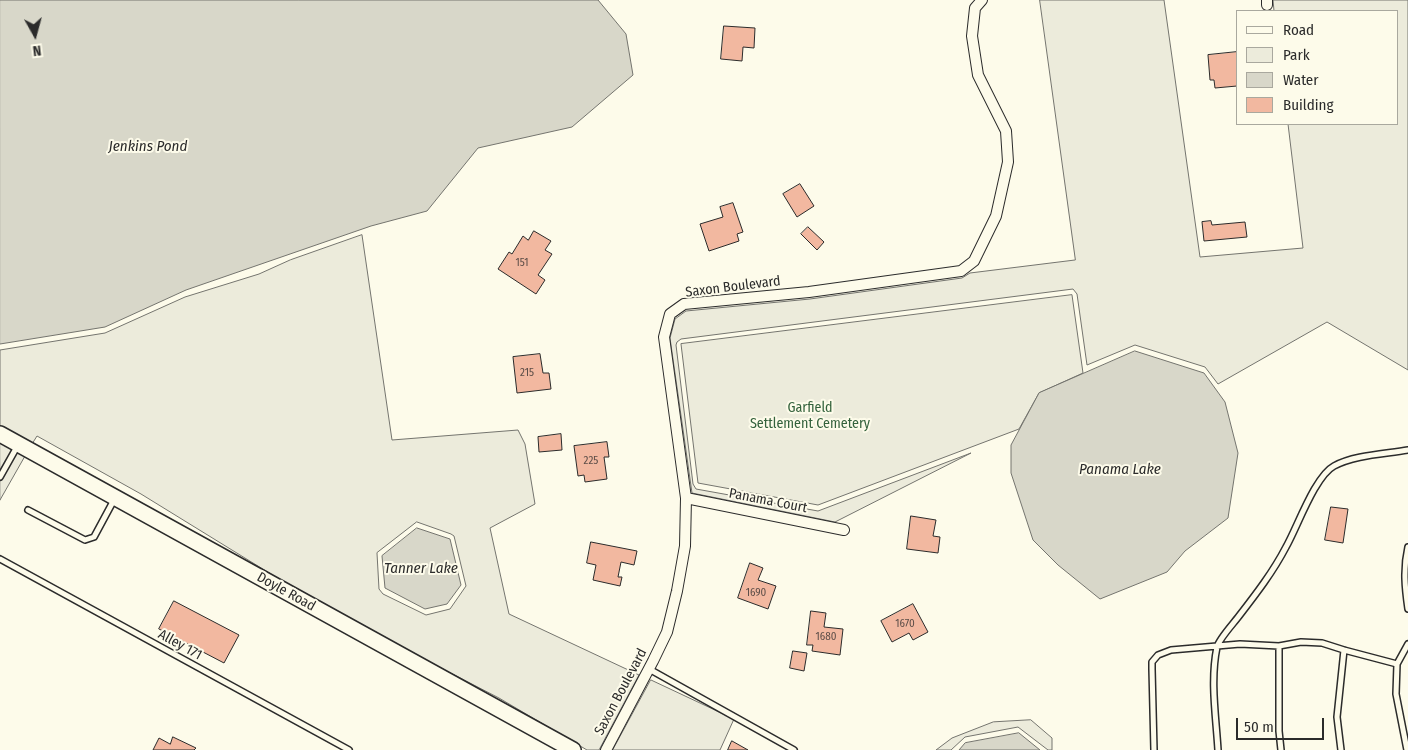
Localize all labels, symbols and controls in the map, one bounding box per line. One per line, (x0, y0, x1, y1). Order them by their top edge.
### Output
north arrow (10, 10, 60, 60)
legend (1236, 10, 1398, 125)
text: Road (1283, 21, 1314, 39)
text: N (32, 41, 42, 59)
text: Park (1283, 46, 1310, 64)
text: Water (1283, 71, 1318, 89)
text: Building (1283, 96, 1334, 114)
water label: Jenkins Pond (109, 138, 187, 156)
house number: 151 (515, 256, 529, 270)
street label: Saxon Boulevard (685, 273, 781, 301)
house number: 215 (520, 366, 534, 380)
park label: Garfield Settlement Cemetery (750, 400, 870, 432)
house number: 225 (584, 454, 598, 468)
water label: Panama Lake (1079, 461, 1161, 479)
street label: Panama Court (727, 485, 809, 517)
water label: Tanner Lake (384, 560, 458, 578)
street label: Doyle Road (254, 569, 318, 615)
house number: 1690 (746, 586, 766, 600)
house number: 1670 (895, 617, 915, 631)
street label: Alley 171 (155, 626, 205, 664)
house number: 1680 (816, 630, 836, 644)
street label: Saxon Boulevard (591, 646, 651, 738)
scale bar (1238, 708, 1326, 740)
text: 50 m (1244, 718, 1274, 736)

